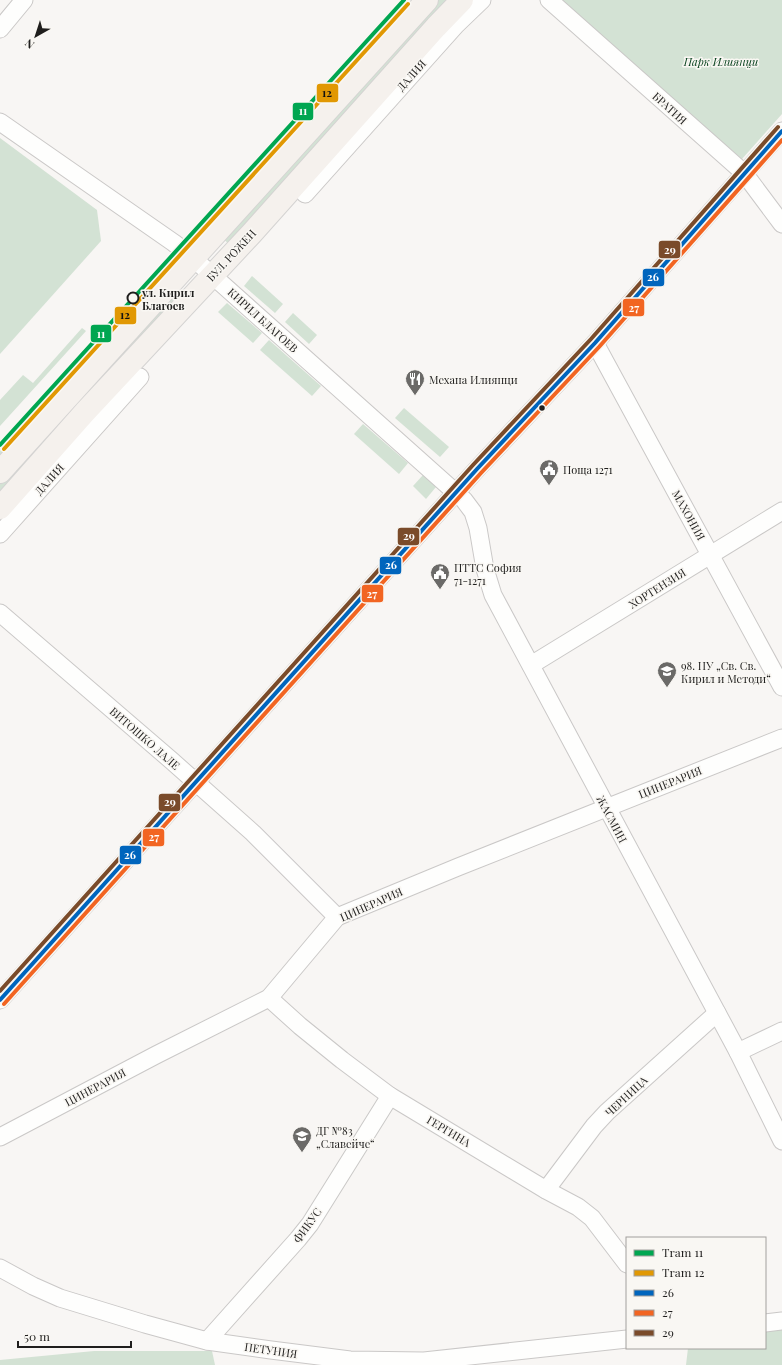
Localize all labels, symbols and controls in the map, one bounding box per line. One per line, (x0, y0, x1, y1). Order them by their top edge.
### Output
north arrow (16, 16, 56, 56)
text: N (22, 36, 37, 52)
park label: Парк Илиянци (683, 54, 758, 69)
street label: ДАЛИЯ (393, 56, 429, 94)
line badge: 12 (316, 83, 339, 103)
text: 12 (322, 85, 332, 100)
street label: БРАТИЯ (650, 89, 690, 127)
line badge: 11 (292, 102, 314, 121)
text: 11 (299, 103, 307, 118)
street label: БУЛ. РОЖЕН (203, 226, 259, 284)
line badge: 29 (658, 240, 681, 259)
text: 29 (664, 242, 676, 257)
line badge: 26 (642, 268, 665, 287)
text: 26 (647, 269, 659, 284)
street label: КИРИЛ БЛАГОЕВ (225, 284, 301, 356)
place label: ул. Кирил Благоев (141, 285, 195, 313)
marker: ул. Кирил Благоев (126, 291, 140, 305)
line badge: 27 (622, 298, 645, 317)
text: 27 (629, 300, 639, 315)
line badge: 12 (114, 306, 137, 325)
text: 12 (120, 307, 130, 322)
line badge: 11 (90, 324, 112, 343)
text: 11 (97, 326, 105, 341)
restaurant icon: Механа Илиянци (404, 368, 426, 396)
place label: Механа Илиянци (429, 372, 518, 387)
unlabelled marker (537, 403, 547, 413)
public building icon: Поща 1271 (538, 458, 560, 486)
street label: ДАЛИЯ (31, 460, 67, 498)
place label: Поща 1271 (563, 462, 613, 477)
street label: МАХОНИЯ (669, 487, 709, 543)
line badge: 29 (397, 527, 420, 546)
text: 29 (403, 528, 415, 543)
line badge: 26 (379, 556, 402, 575)
text: 26 (385, 557, 397, 572)
place label: ПТТС София 71-1271 (454, 560, 522, 588)
public building icon: ПТТС София 71-1271 (429, 562, 451, 590)
street label: ХОРТЕНЗИЯ (626, 564, 688, 612)
line badge: 27 (361, 584, 384, 603)
text: 27 (367, 586, 377, 601)
place label: 98. НУ „Св. Св. Кирил и Методи“ (681, 658, 771, 686)
school or university icon: 98. НУ „Св. Св. Кирил и Методи“ (656, 660, 678, 688)
street label: ВИТОШКО ЛАЛЕ (107, 703, 183, 773)
street label: ЦИНЕРАРИЯ (636, 762, 704, 802)
line badge: 29 (158, 793, 181, 812)
street label: ЖАСМИН (593, 793, 631, 845)
text: 29 (164, 794, 176, 809)
line badge: 27 (142, 828, 165, 847)
text: 27 (149, 829, 159, 844)
line badge: 26 (119, 845, 142, 865)
text: 26 (124, 847, 136, 862)
street label: ЦИНЕРАРИЯ (337, 884, 405, 924)
street label: ЦИНЕРАРИЯ (62, 1065, 128, 1109)
street label: ЧЕРНИЦА (602, 1072, 650, 1119)
street label: ГЕРГИНА (424, 1112, 474, 1150)
place label: ДГ №83 „Славейче“ (316, 1123, 375, 1151)
school or university icon: ДГ №83 „Славейче“ (291, 1125, 313, 1153)
street label: ФИКУС (289, 1205, 325, 1245)
legend (626, 1237, 766, 1349)
text: Tram 11 (662, 1244, 704, 1260)
text: Tram 12 (662, 1264, 705, 1280)
text: 26 (662, 1284, 674, 1300)
text: 27 (662, 1304, 673, 1320)
scale bar (18, 1323, 131, 1349)
text: 29 (662, 1324, 674, 1340)
text: 50 m (24, 1328, 50, 1344)
street label: ПЕТУНИЯ (244, 1339, 298, 1361)

